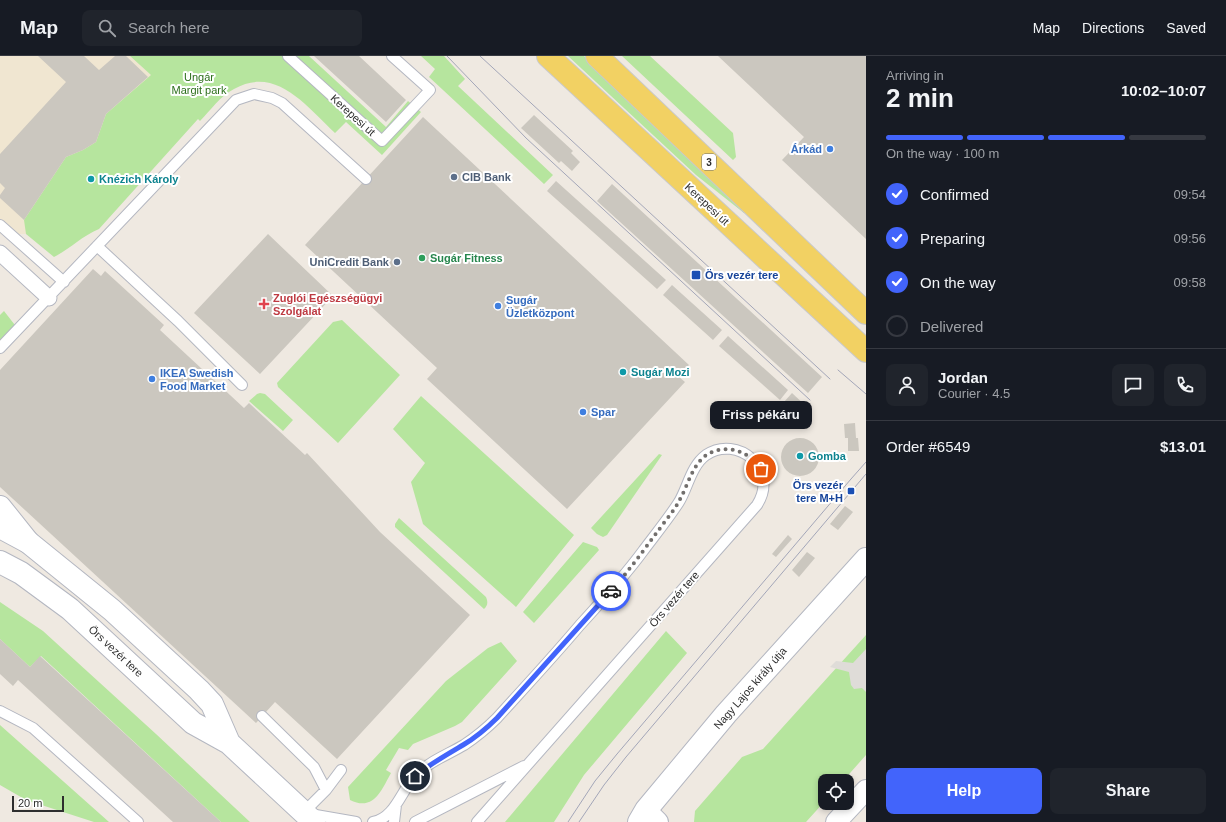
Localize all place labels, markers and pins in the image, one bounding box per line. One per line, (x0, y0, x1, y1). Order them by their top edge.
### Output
place label: Árkád (791, 143, 822, 155)
marker: Árkád (825, 144, 835, 154)
place label: CIB Bank (462, 171, 512, 183)
marker: CIB Bank (449, 172, 459, 182)
place label: Knézich Károly (99, 173, 179, 185)
marker: Knézich Károly (86, 174, 96, 184)
place label: Sugár Fitness (430, 252, 503, 264)
marker: Sugár Fitness (417, 253, 427, 263)
place label: UniCredit Bank (310, 256, 390, 268)
marker: UniCredit Bank (392, 257, 402, 267)
marker: Örs vezér tere (690, 269, 702, 281)
place label: Örs vezér tere (705, 269, 778, 281)
place label: Zuglói Egészségügyi Szolgálat (273, 292, 382, 317)
place label: Sugár Üzletközpont (506, 294, 575, 319)
marker: Zuglói Egészségügyi Szolgálat (258, 298, 270, 310)
marker: Sugár Üzletközpont (493, 301, 503, 311)
place label: Sugár Mozi (631, 366, 690, 378)
place label: IKEA Swedish Food Market (160, 367, 234, 392)
marker: Sugár Mozi (618, 367, 628, 377)
marker: IKEA Swedish Food Market (147, 374, 157, 384)
callout: Friss pékáru (710, 401, 812, 429)
place label: Spar (591, 406, 616, 418)
marker: Spar (578, 407, 588, 417)
place label: Gomba (808, 450, 847, 462)
marker: Gomba (795, 451, 805, 461)
pin (744, 452, 778, 486)
place label: Örs vezér tere M+H (793, 479, 844, 504)
marker: Örs vezér tere M+H (846, 486, 856, 496)
pin (398, 759, 432, 793)

